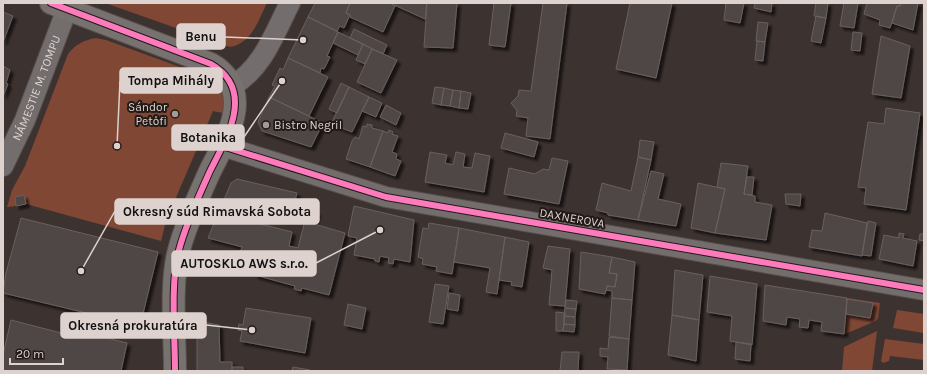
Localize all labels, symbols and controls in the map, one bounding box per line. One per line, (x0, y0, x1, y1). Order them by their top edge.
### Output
callout: Benu (177, 24, 225, 49)
text: Benu (185, 29, 217, 44)
street label: NÁMESTIE M. TOMPU (9, 33, 63, 143)
callout: Tompa Mihály (120, 68, 222, 93)
text: Tompa Mihály (128, 73, 214, 88)
place label: Sándor Petőfi (128, 100, 168, 128)
marker: Sándor Petőfi (170, 109, 180, 119)
place label: Bistro Negril (274, 118, 342, 132)
marker: Bistro Negril (261, 120, 271, 130)
callout: Botanika (172, 125, 244, 150)
text: Botanika (180, 130, 236, 145)
callout: Okresný súd Rimavská Sobota (115, 199, 319, 224)
text: Okresný súd Rimavská Sobota (123, 204, 311, 219)
street label: DAXNEROVA (538, 205, 606, 231)
callout: AUTOSKLO AWS s.r.o. (172, 251, 316, 276)
text: AUTOSKLO AWS s.r.o. (180, 256, 308, 271)
callout: Okresná prokuratúra (61, 313, 206, 338)
text: Okresná prokuratúra (68, 318, 198, 333)
scale bar (10, 340, 63, 366)
text: 20 m (16, 347, 44, 361)

